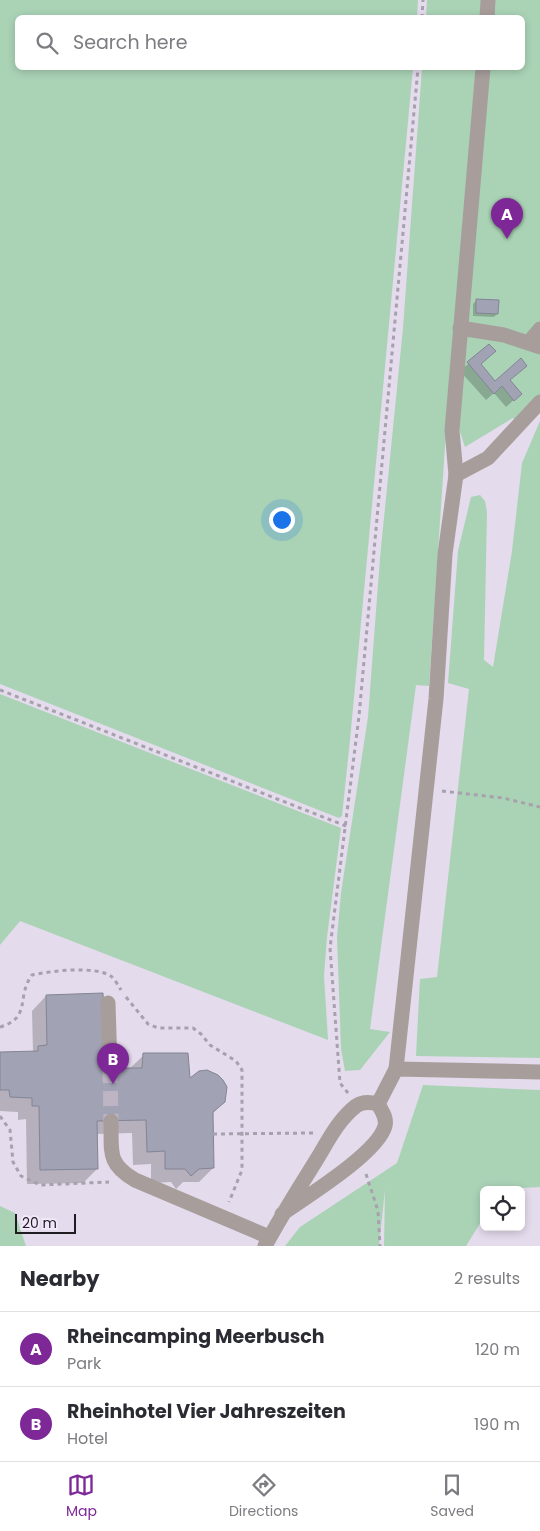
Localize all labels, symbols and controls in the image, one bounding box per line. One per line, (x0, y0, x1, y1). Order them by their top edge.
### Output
search box (15, 15, 525, 70)
icon: search (33, 29, 61, 57)
text: Search here (73, 29, 187, 56)
pin: A (491, 198, 523, 239)
your location (269, 507, 295, 533)
pin: B (97, 1043, 129, 1084)
map controls (480, 1186, 525, 1231)
button: locate (480, 1186, 525, 1231)
scale bar (15, 1211, 76, 1234)
text: 20 m (22, 1213, 57, 1233)
text: Nearby (20, 1264, 100, 1293)
text: 2 results (454, 1267, 520, 1290)
text: Rheincamping Meerbusch (67, 1323, 325, 1350)
text: A (30, 1338, 42, 1361)
text: 120 m (475, 1338, 520, 1361)
text: Park (67, 1352, 101, 1375)
text: Rheinhotel Vier Jahreszeiten (67, 1398, 346, 1425)
text: B (31, 1413, 41, 1436)
text: 190 m (474, 1413, 520, 1436)
text: Hotel (67, 1427, 108, 1450)
tab: Map (66, 1471, 97, 1522)
tab: Directions (229, 1471, 298, 1522)
tab: Saved (430, 1471, 474, 1522)

